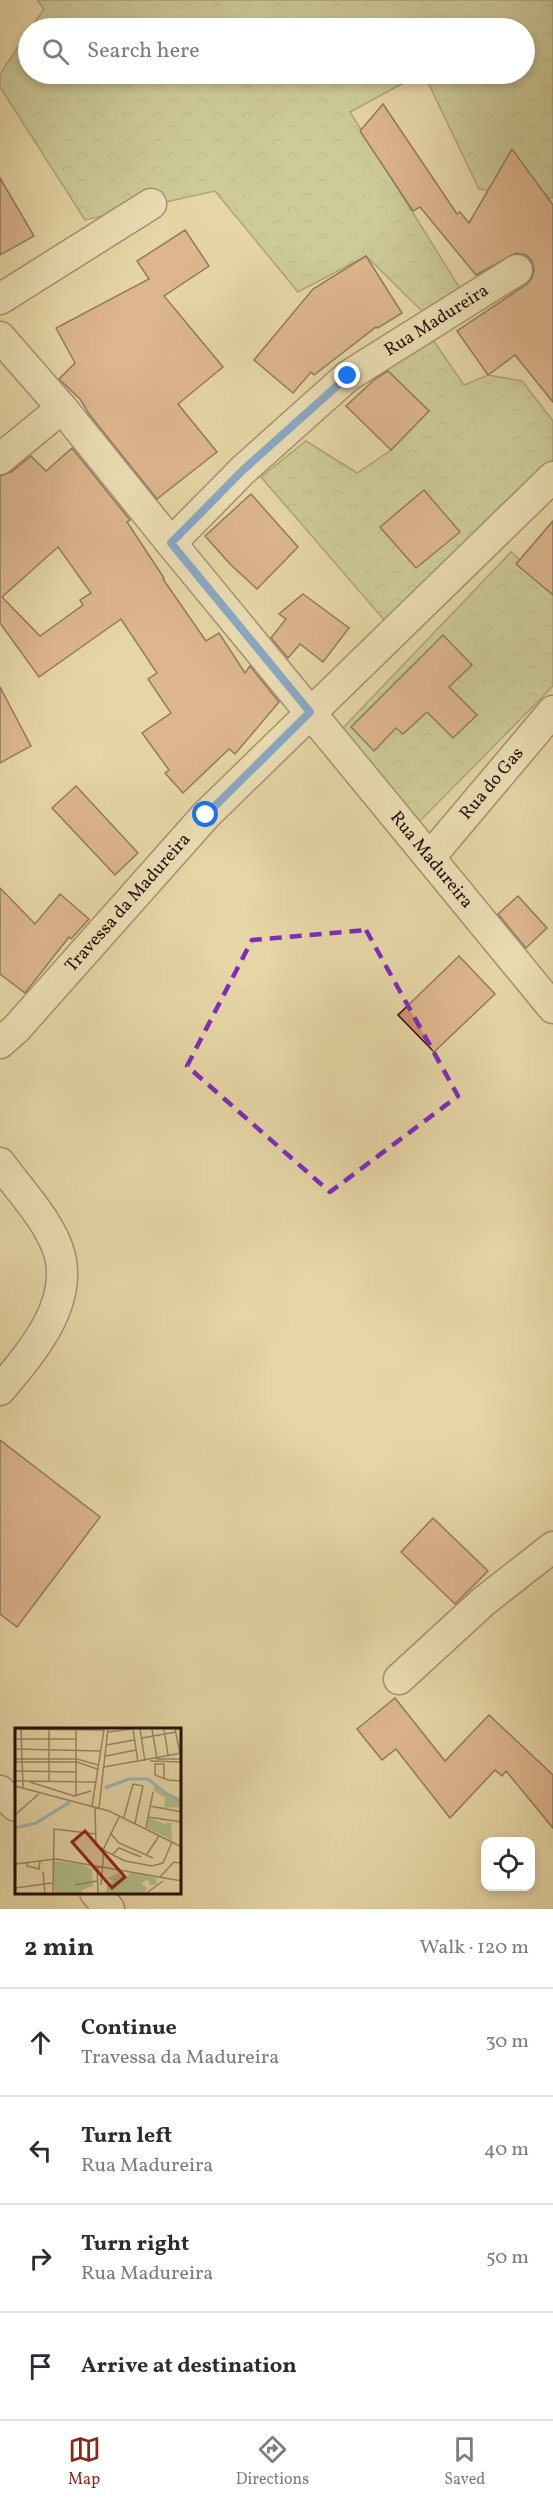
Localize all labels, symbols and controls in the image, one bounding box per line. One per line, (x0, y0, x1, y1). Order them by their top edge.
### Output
search box (18, 18, 535, 84)
icon: search (39, 35, 72, 68)
text: Search here (87, 36, 200, 67)
street label: Rua Madureira (379, 278, 494, 363)
route end (334, 362, 360, 388)
street label: Rua do Gas (454, 742, 530, 825)
route start (192, 801, 218, 827)
street label: Rua Madureira (384, 806, 479, 914)
street label: Travessa da Madureira (59, 828, 197, 978)
inset map (15, 1728, 182, 1894)
map controls (481, 1837, 535, 1891)
button: locate (481, 1837, 535, 1891)
text: 2 min (24, 1930, 94, 1966)
text: Walk · 120 m (420, 1934, 529, 1962)
text: Continue (81, 2013, 177, 2044)
icon: ahead (24, 2026, 57, 2059)
text: 30 m (485, 2028, 529, 2056)
text: Travessa da Madureira (81, 2044, 279, 2072)
text: Turn left (81, 2121, 172, 2152)
icon: left (24, 2134, 57, 2167)
text: 40 m (484, 2136, 529, 2164)
text: Rua Madureira (81, 2152, 213, 2180)
text: Turn right (81, 2229, 189, 2260)
icon: right (24, 2242, 57, 2275)
text: 50 m (486, 2244, 529, 2272)
text: Rua Madureira (81, 2260, 213, 2288)
icon: arrive (24, 2350, 57, 2383)
text: Arrive at destination (81, 2351, 297, 2382)
tab: Map (68, 2433, 101, 2491)
tab: Directions (236, 2433, 309, 2491)
tab: Saved (444, 2433, 485, 2491)

